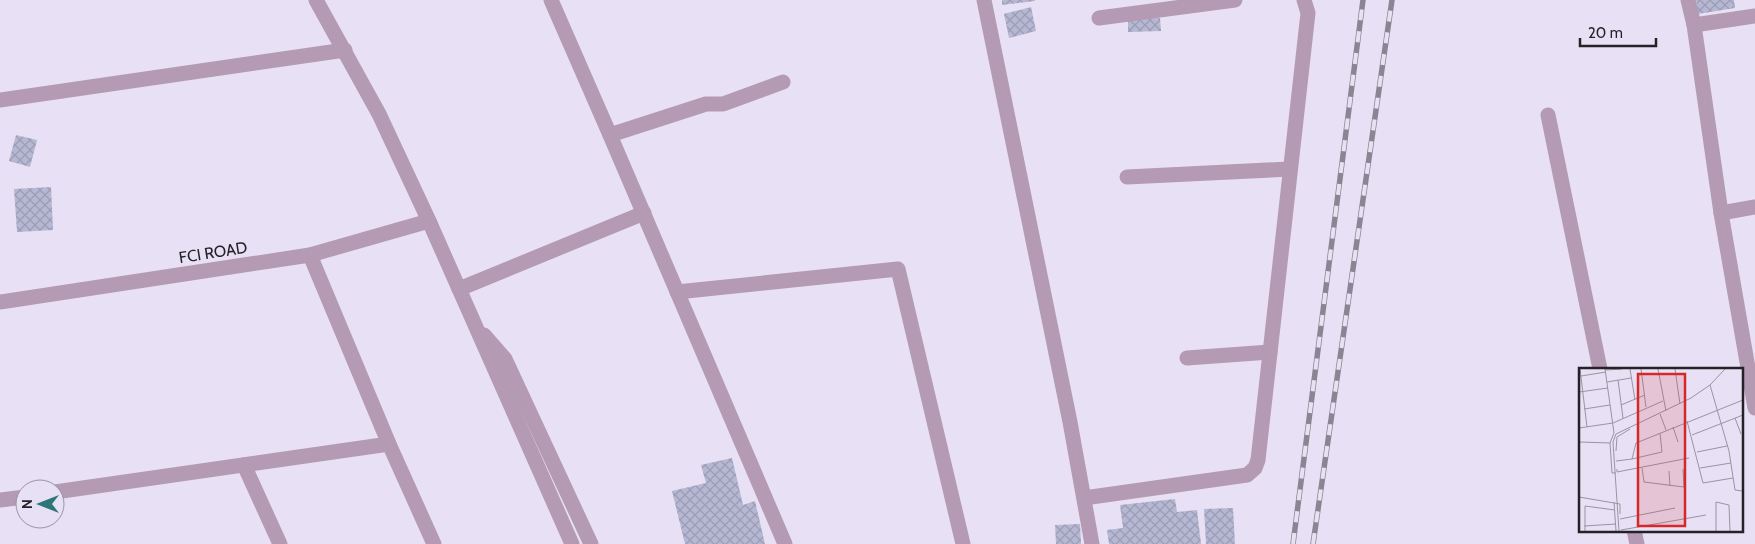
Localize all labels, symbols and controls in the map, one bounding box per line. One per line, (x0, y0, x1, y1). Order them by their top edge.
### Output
scale bar (1580, 15, 1656, 47)
text: 20 m (1588, 24, 1623, 42)
street label: FCI ROAD (177, 238, 249, 267)
inset map (1579, 368, 1742, 532)
north arrow (15, 479, 65, 529)
text: N (18, 499, 36, 509)

